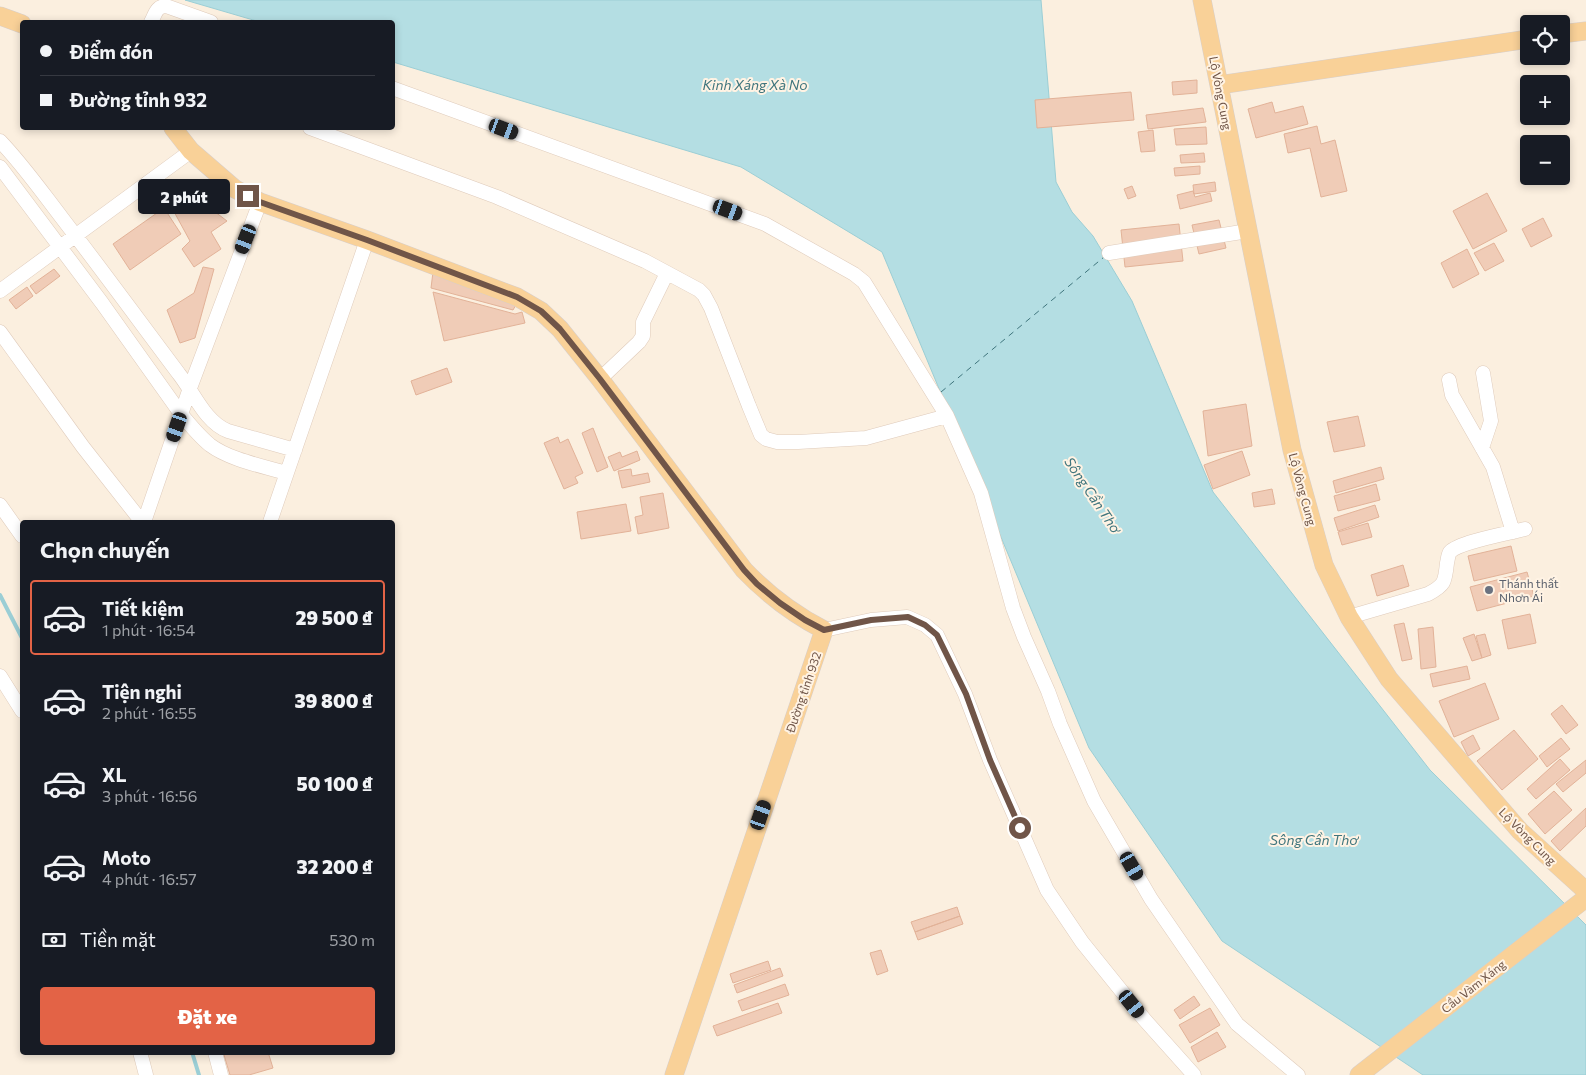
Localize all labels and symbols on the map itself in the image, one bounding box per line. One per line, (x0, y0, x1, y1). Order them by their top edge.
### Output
street label: Lộ Vòng Cung (1207, 55, 1235, 132)
water label: Kinh Xáng Xà No (702, 76, 808, 93)
car (487, 117, 520, 141)
callout: 2 phút (138, 178, 230, 214)
route end (237, 185, 259, 207)
car (711, 198, 744, 222)
car (233, 222, 258, 256)
car (165, 410, 188, 444)
street label: Lộ Vòng Cung (1287, 451, 1320, 527)
water label: Sông Cần Thơ (1061, 454, 1125, 537)
place label: Thánh thất Nhơn Ái (1499, 576, 1559, 604)
marker: Thánh thất Nhơn Ái (1483, 584, 1495, 596)
street label: Đường tỉnh 932 (782, 649, 823, 735)
car (749, 798, 772, 832)
street label: Lộ Vòng Cung (1497, 805, 1560, 868)
route start (1009, 817, 1031, 839)
water label: Sông Cần Thơ (1270, 831, 1359, 848)
car (1118, 849, 1145, 883)
street label: Cầu Vàm Xáng (1438, 956, 1508, 1015)
car (1116, 988, 1147, 1020)

